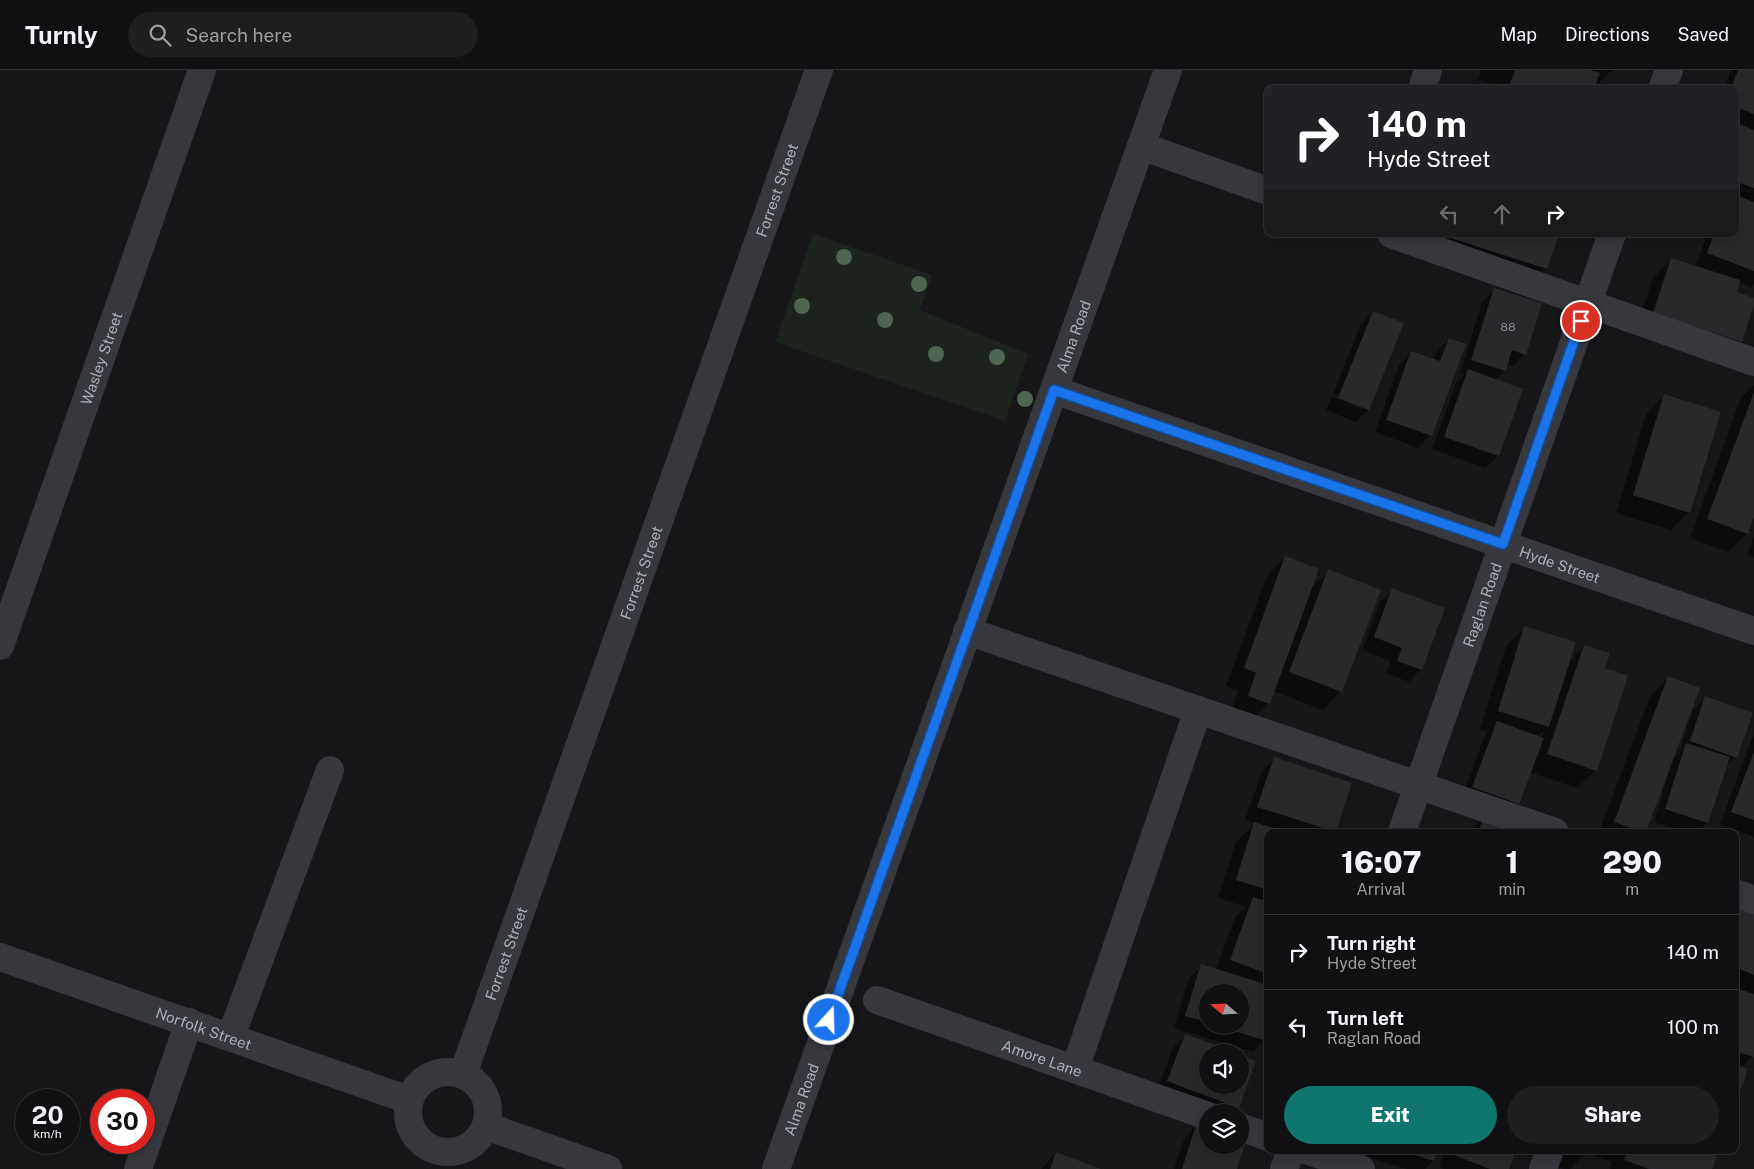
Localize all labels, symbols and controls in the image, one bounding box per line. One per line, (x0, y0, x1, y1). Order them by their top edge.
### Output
search box (128, 12, 478, 57)
text: Turnly (25, 21, 98, 49)
icon: search (146, 21, 174, 49)
text: Search here (186, 24, 292, 46)
text: Map (1500, 24, 1537, 45)
text: Directions (1565, 24, 1650, 45)
text: Saved (1678, 24, 1729, 45)
text: 140 m (1367, 104, 1467, 145)
icon: right (1284, 105, 1349, 170)
street label: Forrest Street (752, 141, 801, 239)
text: Hyde Street (1367, 146, 1490, 172)
icon: left (1435, 200, 1463, 228)
icon: ahead (1488, 200, 1516, 228)
icon: right (1541, 200, 1569, 228)
street label: Alma Road (1052, 298, 1094, 375)
pin (1560, 300, 1602, 342)
icon: arrive (1567, 307, 1595, 335)
street label: Wasley Street (77, 309, 125, 407)
house number: 88 (1500, 320, 1516, 334)
street label: Forrest Street (616, 523, 665, 622)
street label: Hyde Street (1517, 542, 1603, 586)
street label: Raglan Road (1459, 560, 1504, 649)
text: 16:07 (1341, 844, 1422, 880)
text: 1 (1505, 844, 1519, 880)
text: 290 (1602, 844, 1662, 880)
text: Arrival (1357, 880, 1406, 899)
text: min (1498, 880, 1526, 899)
text: m (1625, 880, 1639, 899)
street label: Forrest Street (481, 904, 530, 1002)
text: Turn right (1327, 932, 1416, 954)
icon: right (1284, 938, 1312, 966)
text: 140 m (1667, 941, 1719, 963)
text: Hyde Street (1327, 954, 1417, 973)
north arrow (1199, 984, 1249, 1034)
map controls (1199, 984, 1249, 1154)
position arrow (802, 993, 854, 1045)
street label: Norfolk Street (154, 1004, 254, 1053)
text: Turn left (1327, 1007, 1404, 1029)
icon: left (1284, 1013, 1312, 1041)
text: 100 m (1667, 1016, 1719, 1038)
text: Raglan Road (1327, 1029, 1421, 1048)
street label: Amore Lane (1000, 1036, 1085, 1080)
button: sound (1199, 1044, 1249, 1094)
street label: Alma Road (780, 1061, 822, 1138)
button: Exit (1284, 1086, 1497, 1144)
button: Share (1507, 1086, 1719, 1144)
speed limit sign: 30 (90, 1089, 155, 1154)
text: 20 (32, 1100, 64, 1130)
button: layers (1199, 1104, 1249, 1154)
text: km/h (33, 1127, 62, 1141)

